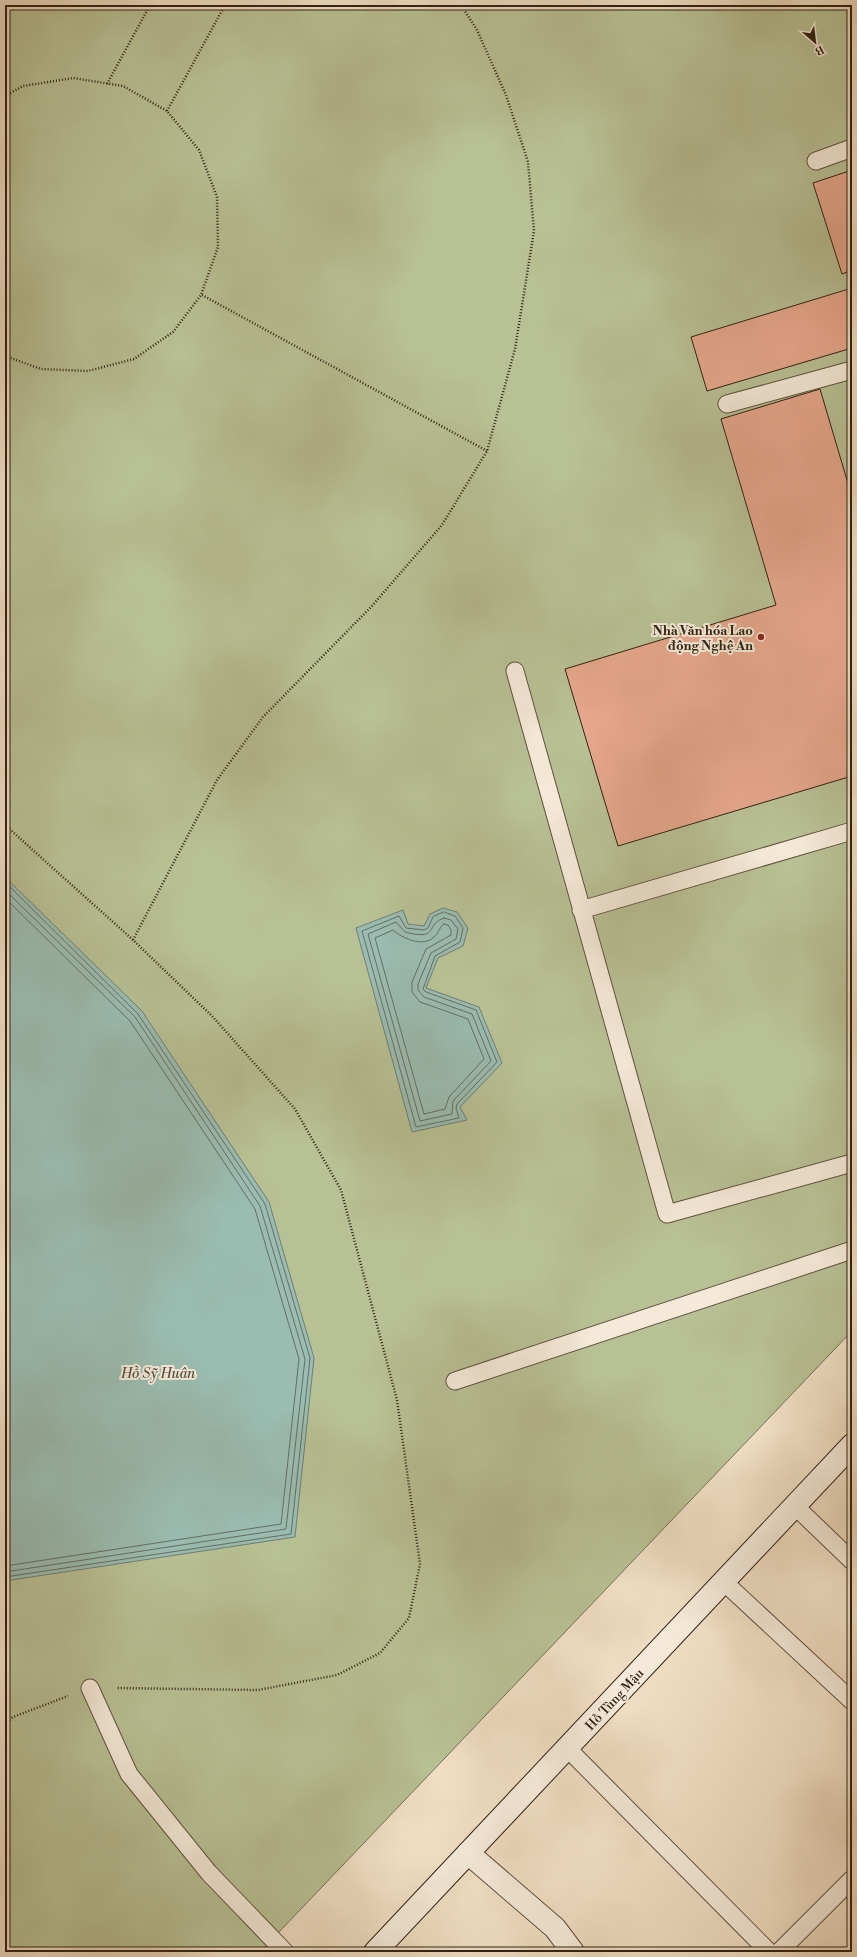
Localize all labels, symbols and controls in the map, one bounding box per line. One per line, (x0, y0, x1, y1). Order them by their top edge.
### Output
north arrow (795, 22, 835, 62)
text: B (812, 42, 826, 58)
place label: Nhà Văn hóa Lao động Nghệ An (652, 623, 753, 654)
marker: Nhà Văn hóa Lao động Nghệ An (756, 632, 766, 642)
water label: Hồ Sỹ Huân (120, 1365, 195, 1383)
street label: Hồ Tùng Mậu (582, 1665, 648, 1734)

